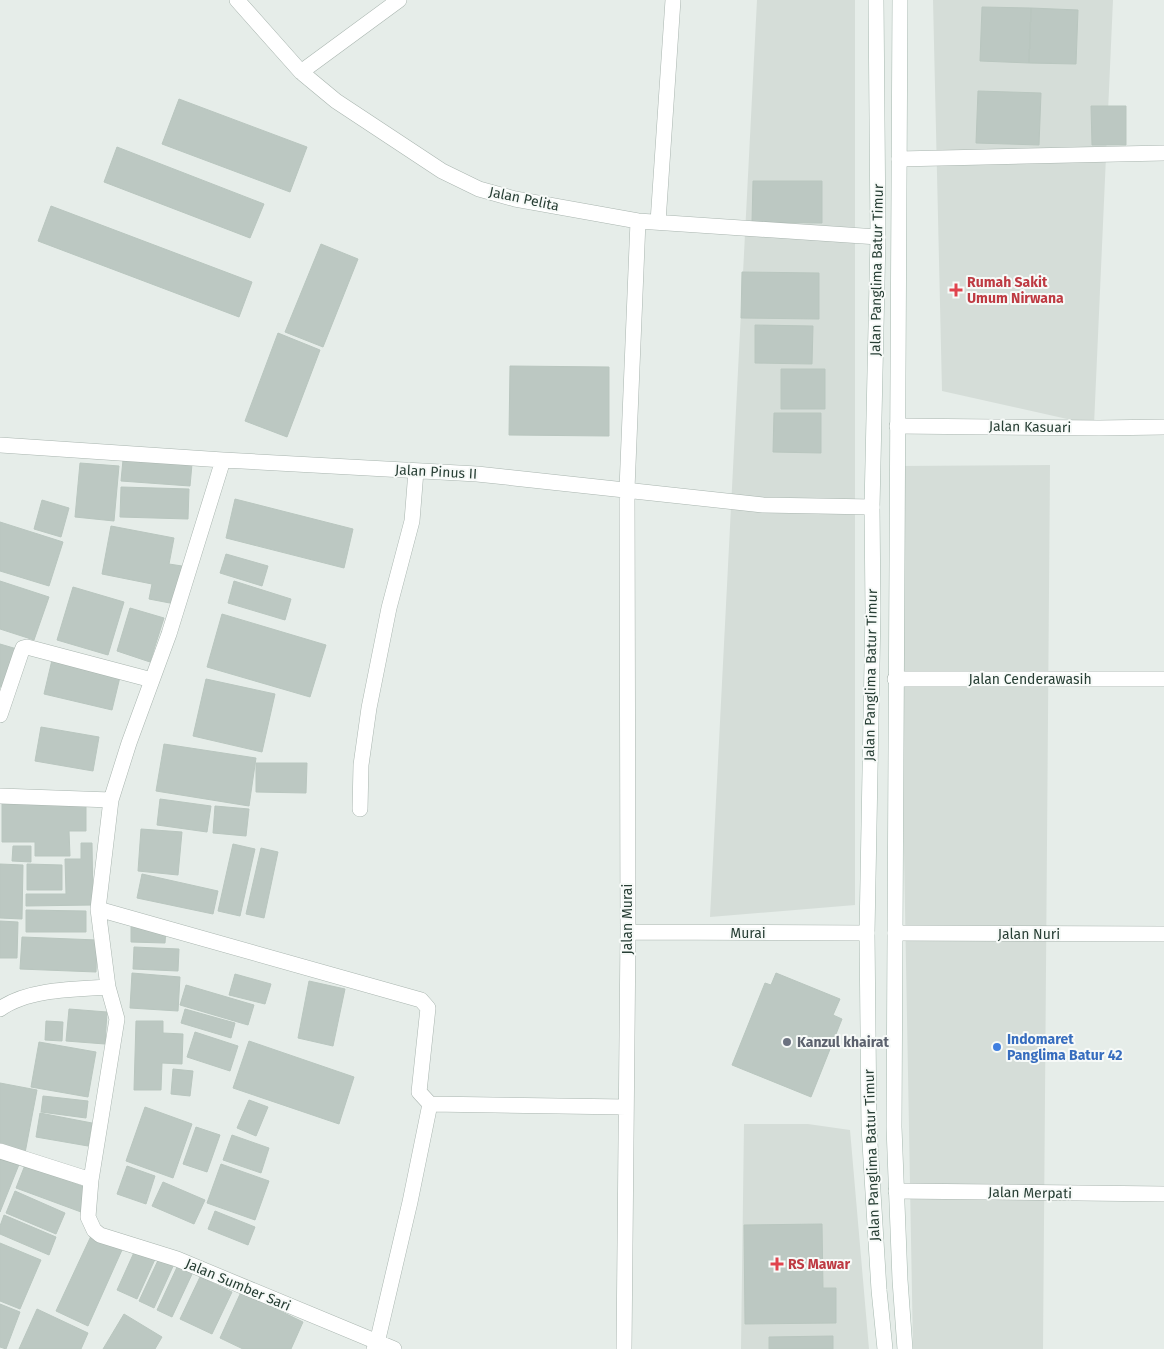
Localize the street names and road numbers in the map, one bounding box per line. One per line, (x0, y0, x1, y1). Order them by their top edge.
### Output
street label: Jalan Pelita (487, 183, 561, 215)
street label: Jalan Panglima Batur Timur (867, 183, 887, 356)
street label: Jalan Kasuari (989, 418, 1071, 436)
street label: Jalan Pinus II (394, 461, 478, 483)
street label: Jalan Panglima Batur Timur (861, 588, 881, 761)
street label: Jalan Cenderawasih (968, 671, 1092, 688)
street label: Jalan Murai (619, 884, 636, 954)
street label: Murai (730, 925, 766, 942)
street label: Jalan Nuri (998, 926, 1060, 943)
street label: Jalan Panglima Batur Timur (860, 1068, 884, 1241)
street label: Jalan Merpati (988, 1184, 1072, 1202)
street label: Jalan Sumber Sari (183, 1255, 293, 1315)

